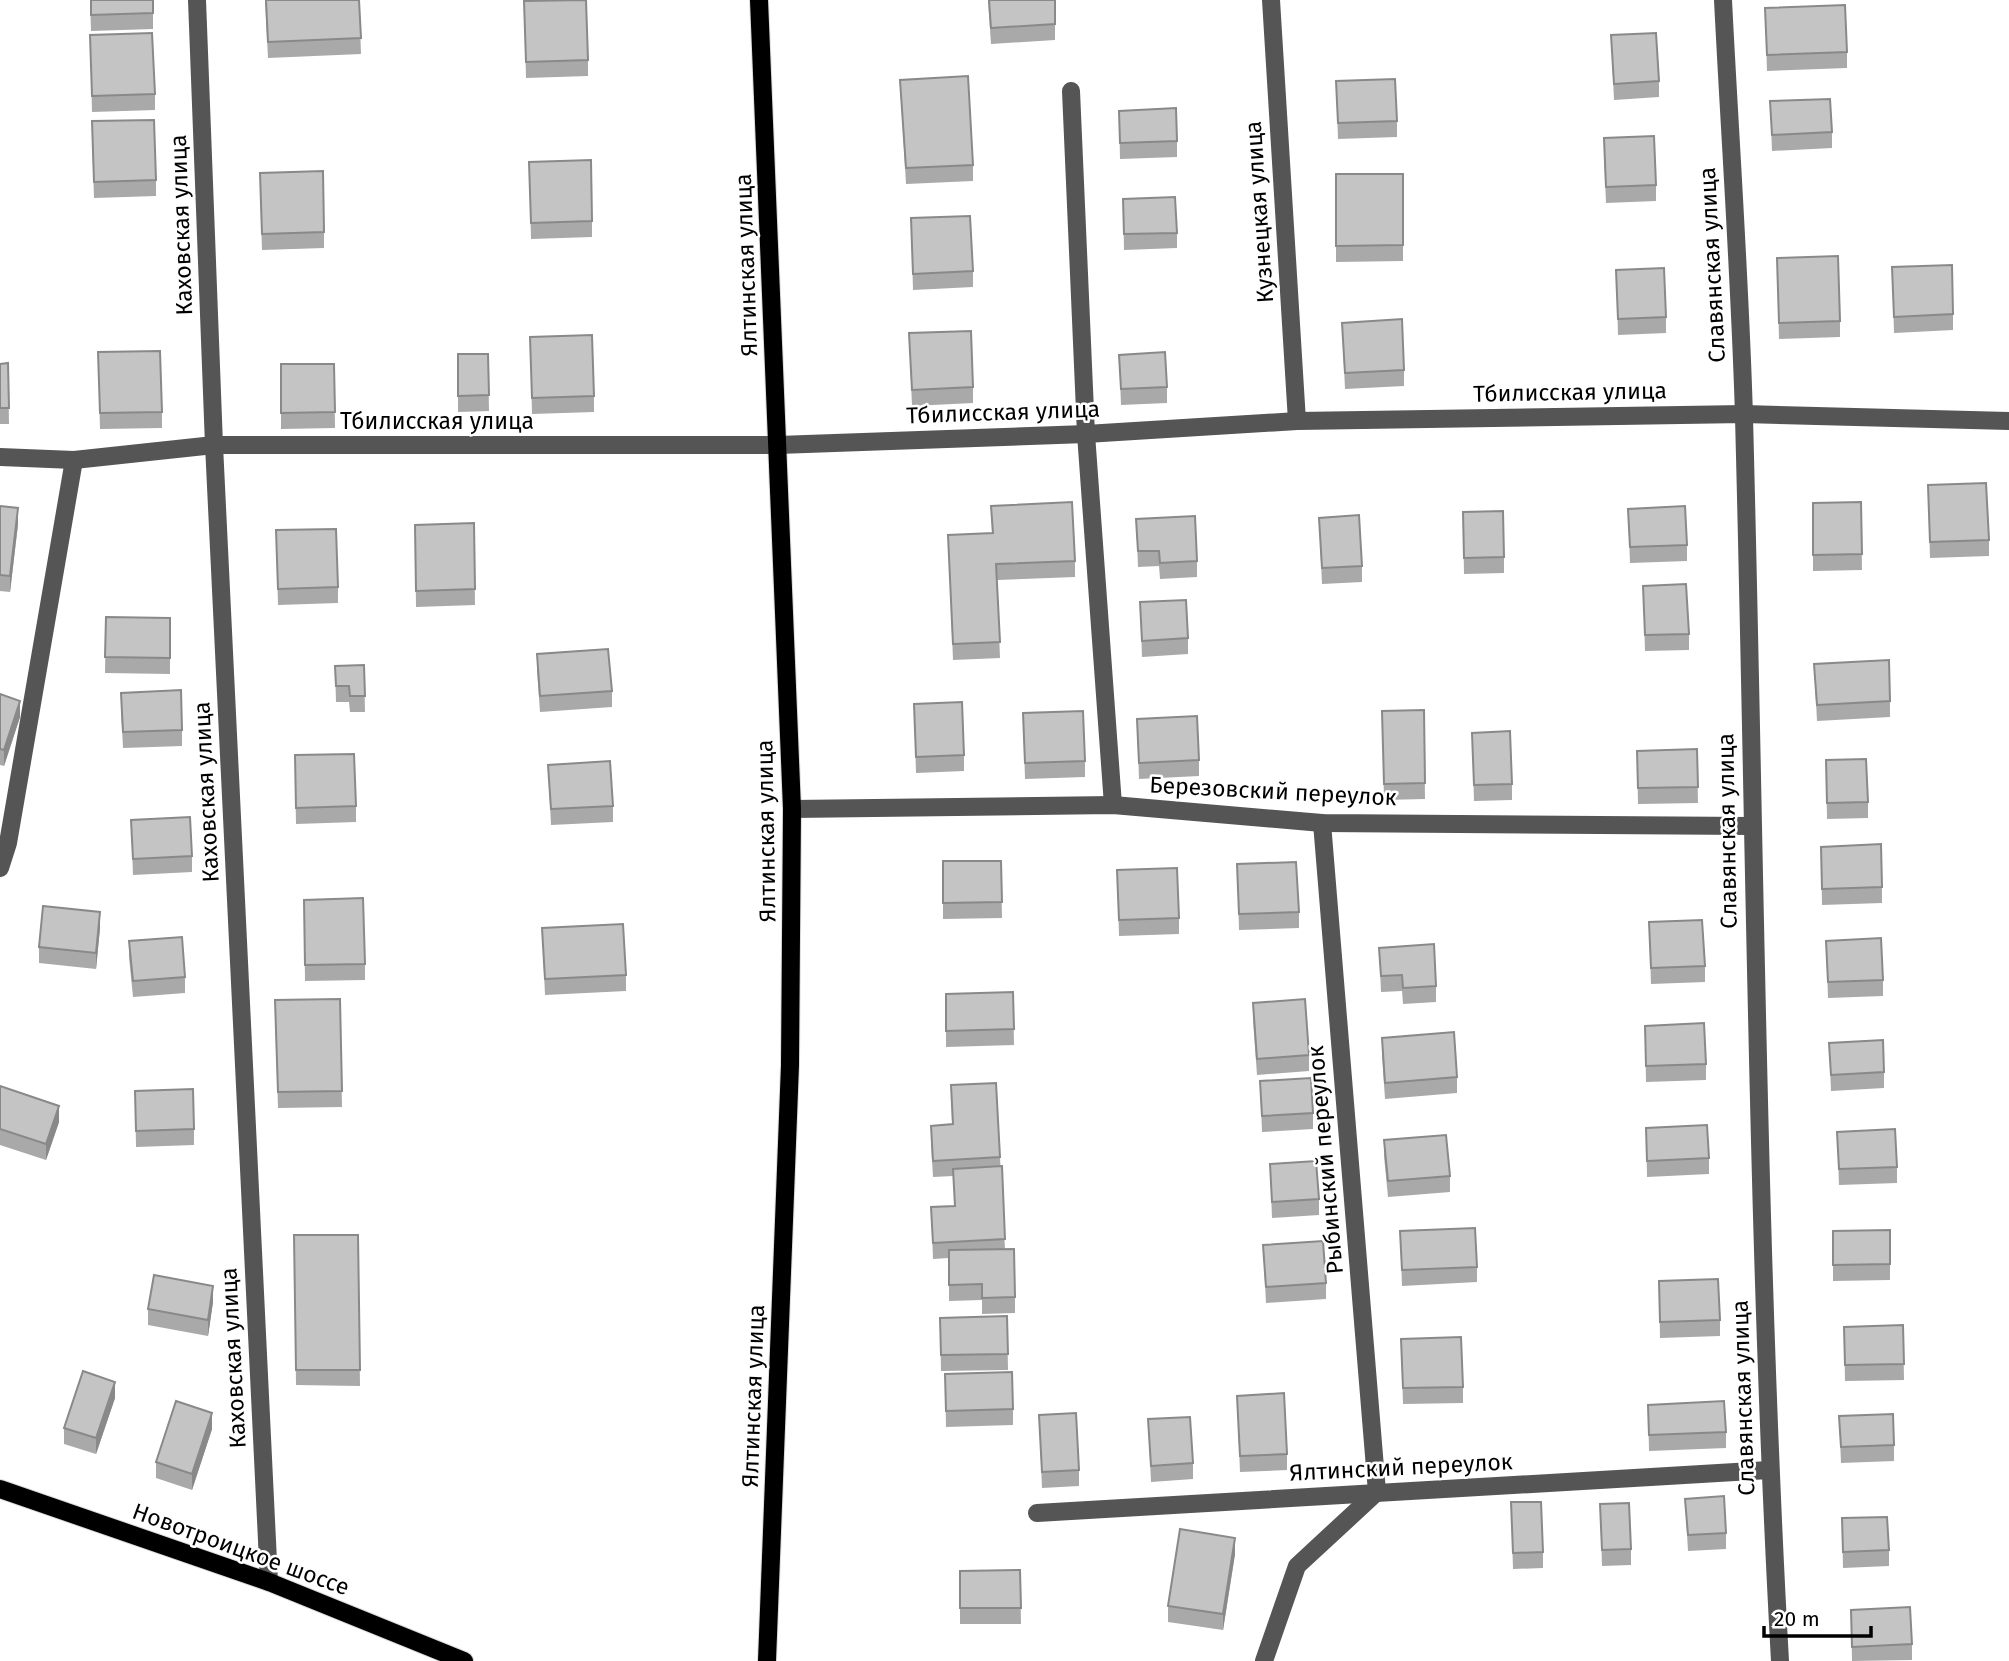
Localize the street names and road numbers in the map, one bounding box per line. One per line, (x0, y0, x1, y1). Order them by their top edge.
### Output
street label: Кузнецкая улица (1239, 120, 1279, 304)
street label: Каховская улица (164, 134, 198, 316)
street label: Славянская улица (1693, 166, 1731, 364)
street label: Ялтинская улица (729, 173, 763, 357)
street label: Тбилисская улица (1473, 376, 1667, 408)
street label: Тбилисская улица (906, 395, 1100, 429)
street label: Тбилисская улица (340, 407, 534, 435)
street label: Каховская улица (187, 701, 225, 883)
street label: Славянская улица (1711, 733, 1743, 929)
street label: Ялтинская улица (750, 739, 782, 923)
street label: Березовский переулок (1149, 771, 1397, 811)
street label: Рыбинский переулок (1301, 1045, 1349, 1275)
street label: Каховская улица (214, 1267, 252, 1449)
street label: Славянская улица (1726, 1300, 1760, 1496)
street label: Ялтинская улица (736, 1304, 770, 1488)
street label: Ялтинский переулок (1289, 1447, 1513, 1487)
street label: Новотроицкое шоссе (129, 1497, 353, 1601)

